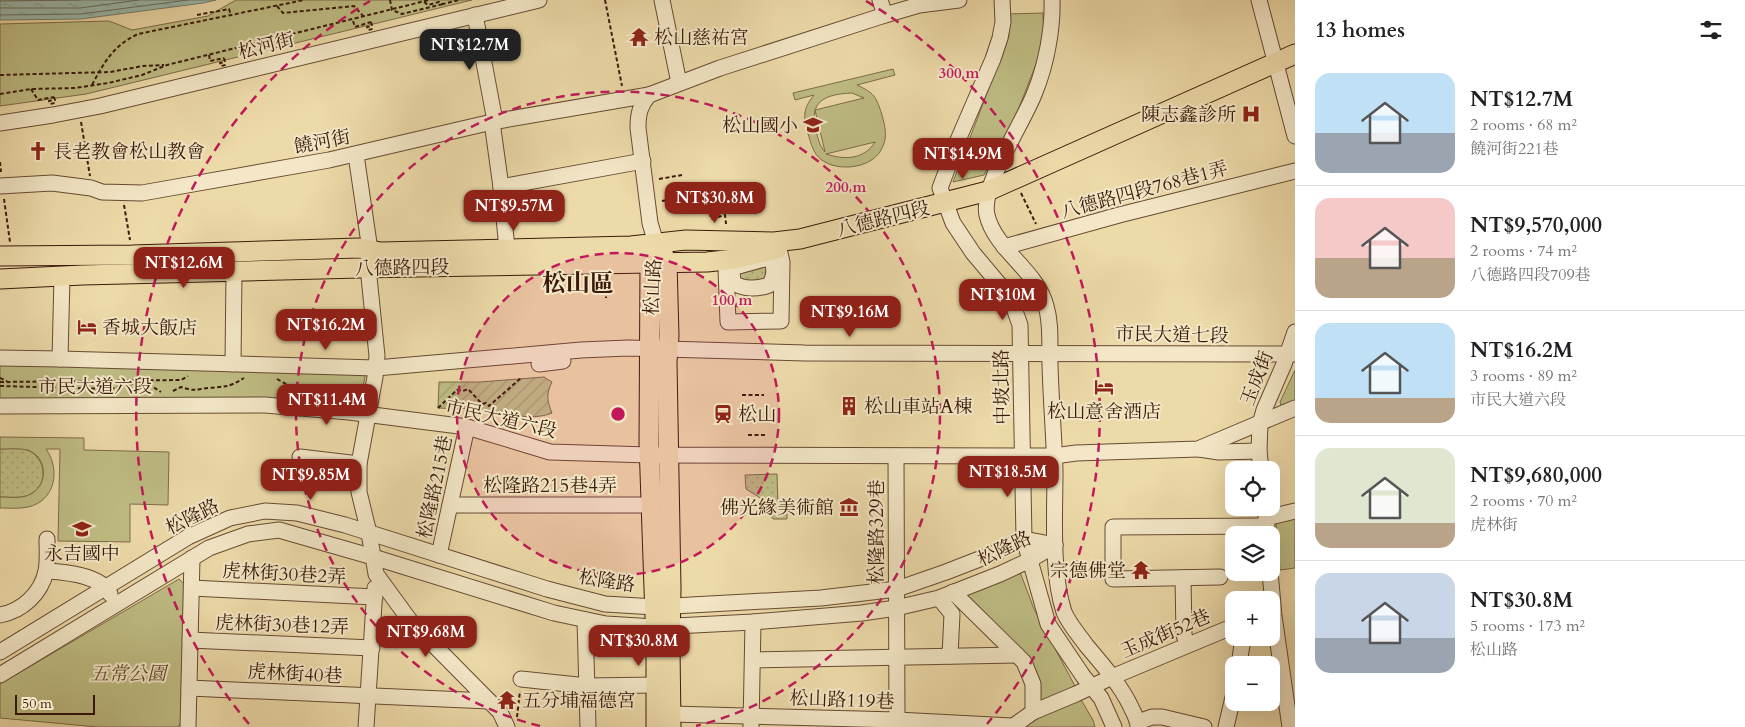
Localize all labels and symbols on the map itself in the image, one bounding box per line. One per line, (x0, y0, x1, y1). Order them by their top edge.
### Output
place label: 松山慈祐宮 (654, 25, 749, 51)
street label: 松河街 (235, 26, 297, 65)
temple icon: 松山慈祐宮 (628, 26, 650, 48)
pin: NT$12.7M (418, 28, 522, 71)
text: 300 m (939, 63, 980, 83)
place label: 陳志鑫診所 (1141, 102, 1236, 128)
hospital icon: 陳志鑫診所 (1240, 103, 1262, 125)
place label: 松山國小 (722, 113, 798, 139)
school or university icon: 松山國小 (802, 114, 824, 136)
street label: 饒河街 (292, 124, 353, 160)
pin: NT$14.9M (911, 138, 1015, 180)
place label: 長老教會松山教會 (53, 139, 205, 165)
church icon: 長老教會松山教會 (27, 140, 49, 162)
street label: 八德路四段768巷1弄 (1058, 155, 1231, 225)
text: 200 m (826, 177, 867, 197)
pin: NT$30.8M (663, 182, 767, 224)
pin: NT$9.57M (462, 190, 566, 232)
street label: 八德路四段 (834, 195, 932, 243)
pin: NT$12.6M (132, 246, 236, 289)
street label: 八德路四段 (354, 254, 450, 282)
street label: 松山路 (639, 258, 667, 316)
district label: 松山區 (542, 267, 614, 300)
pin: NT$10M (962, 278, 1044, 321)
text: 100 m (712, 290, 753, 310)
pin: NT$9.16M (798, 296, 902, 338)
pin: NT$16.2M (274, 308, 378, 351)
place label: 香城大飯店 (102, 315, 197, 341)
hotel icon: 香城大飯店 (76, 316, 98, 338)
street label: 市民大道七段 (1115, 321, 1229, 349)
street label: 玉成街 (1235, 347, 1279, 410)
street label: 中坡北路 (988, 349, 1016, 425)
street label: 市民大道六段 (38, 374, 152, 400)
hotel icon: 松山意舍酒店 (1093, 376, 1115, 398)
pin: NT$11.4M (275, 384, 379, 426)
street label: 市民大道六段 (442, 393, 559, 444)
place label: 松山車站A棟 (864, 394, 973, 420)
building icon: 松山車站A棟 (838, 395, 860, 417)
place label: 松山意舍酒店 (1047, 399, 1161, 425)
place label: 松山 (738, 402, 776, 428)
station icon: 松山 (712, 403, 734, 425)
centre of rings (609, 405, 627, 423)
street label: 松隆路215巷 (411, 433, 459, 541)
pin: NT$18.5M (956, 456, 1060, 498)
pin: NT$9.85M (259, 458, 363, 501)
street label: 松隆路215巷4弄 (483, 473, 617, 499)
street label: 松隆路329巷 (864, 479, 890, 585)
street label: 松隆路 (161, 493, 224, 541)
place label: 佛光緣美術館 (720, 495, 834, 521)
museum icon: 佛光緣美術館 (838, 496, 860, 518)
school or university icon: 永吉國中 (71, 518, 93, 540)
street label: 松隆路 (973, 525, 1036, 573)
place label: 永吉國中 (44, 541, 120, 567)
street label: 虎林街30巷2弄 (221, 558, 347, 590)
place label: 宗德佛堂 (1050, 558, 1126, 584)
temple icon: 宗德佛堂 (1130, 559, 1152, 581)
street label: 松隆路 (577, 564, 637, 598)
street label: 玉成街52巷 (1116, 603, 1214, 665)
street label: 虎林街30巷12弄 (215, 610, 349, 640)
pin: NT$9.68M (374, 616, 478, 658)
pin: NT$30.8M (587, 624, 691, 667)
street label: 虎林街40巷 (247, 659, 343, 689)
park label: 五常公園 (90, 661, 169, 687)
street label: 松山路119巷 (789, 685, 895, 715)
place label: 五分埔福德宮 (522, 688, 636, 714)
temple icon: 五分埔福德宮 (496, 689, 518, 711)
scale bar (15, 692, 95, 715)

